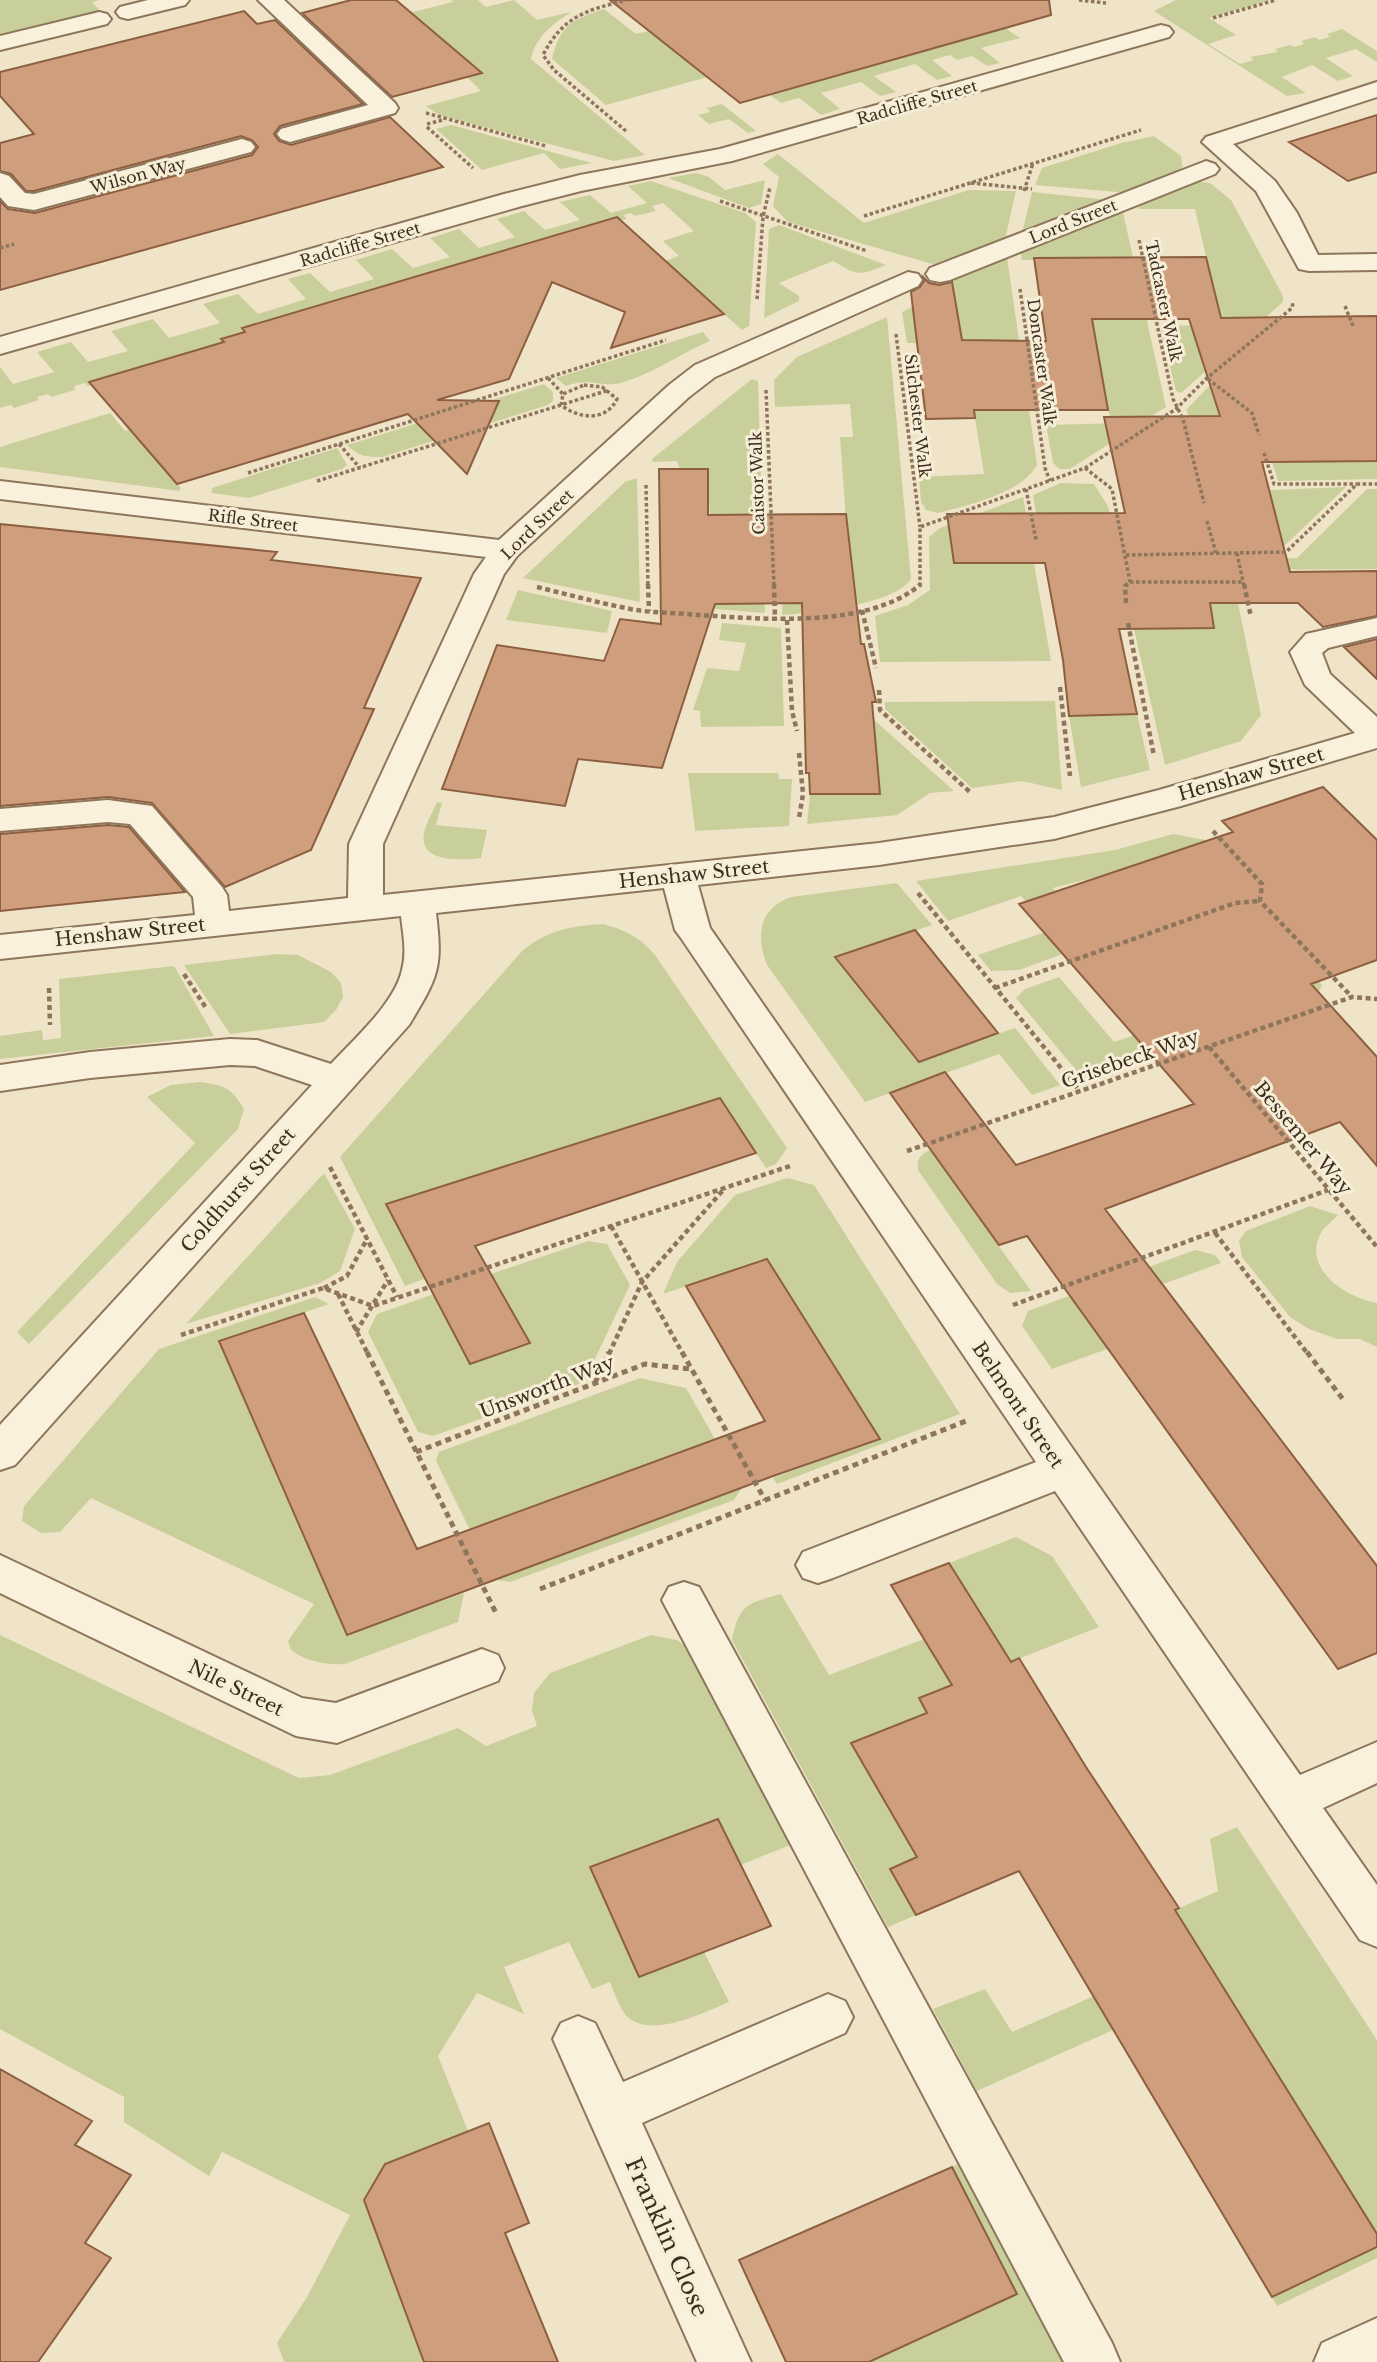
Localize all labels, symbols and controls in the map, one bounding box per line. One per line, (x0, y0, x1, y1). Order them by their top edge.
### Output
street label: Radcliffe Street (854, 75, 980, 129)
street label: Wilson Way (87, 152, 189, 198)
street label: Lord Street (1026, 194, 1120, 248)
street label: Radcliffe Street (297, 217, 423, 271)
street label: Tadcaster Walk (1141, 239, 1187, 364)
street label: Doncaster Walk (1023, 297, 1061, 427)
street label: Silchester Walk (900, 353, 936, 479)
street label: Caistor Walk (745, 431, 769, 535)
street label: Lord Street (497, 484, 577, 564)
street label: Rifle Street (207, 505, 299, 535)
street label: Henshaw Street (1175, 742, 1328, 806)
street label: Henshaw Street (618, 855, 771, 893)
street label: Henshaw Street (54, 913, 207, 951)
street label: Grisebeck Way (1058, 1025, 1202, 1093)
street label: Bessemer Way (1249, 1077, 1357, 1199)
street label: Coldhurst Street (176, 1122, 301, 1257)
street label: Belmont Street (967, 1337, 1069, 1473)
street label: Unsworth Way (476, 1351, 618, 1423)
street label: Nile Street (185, 1655, 288, 1721)
street label: Franklin Close (619, 2153, 715, 2321)

